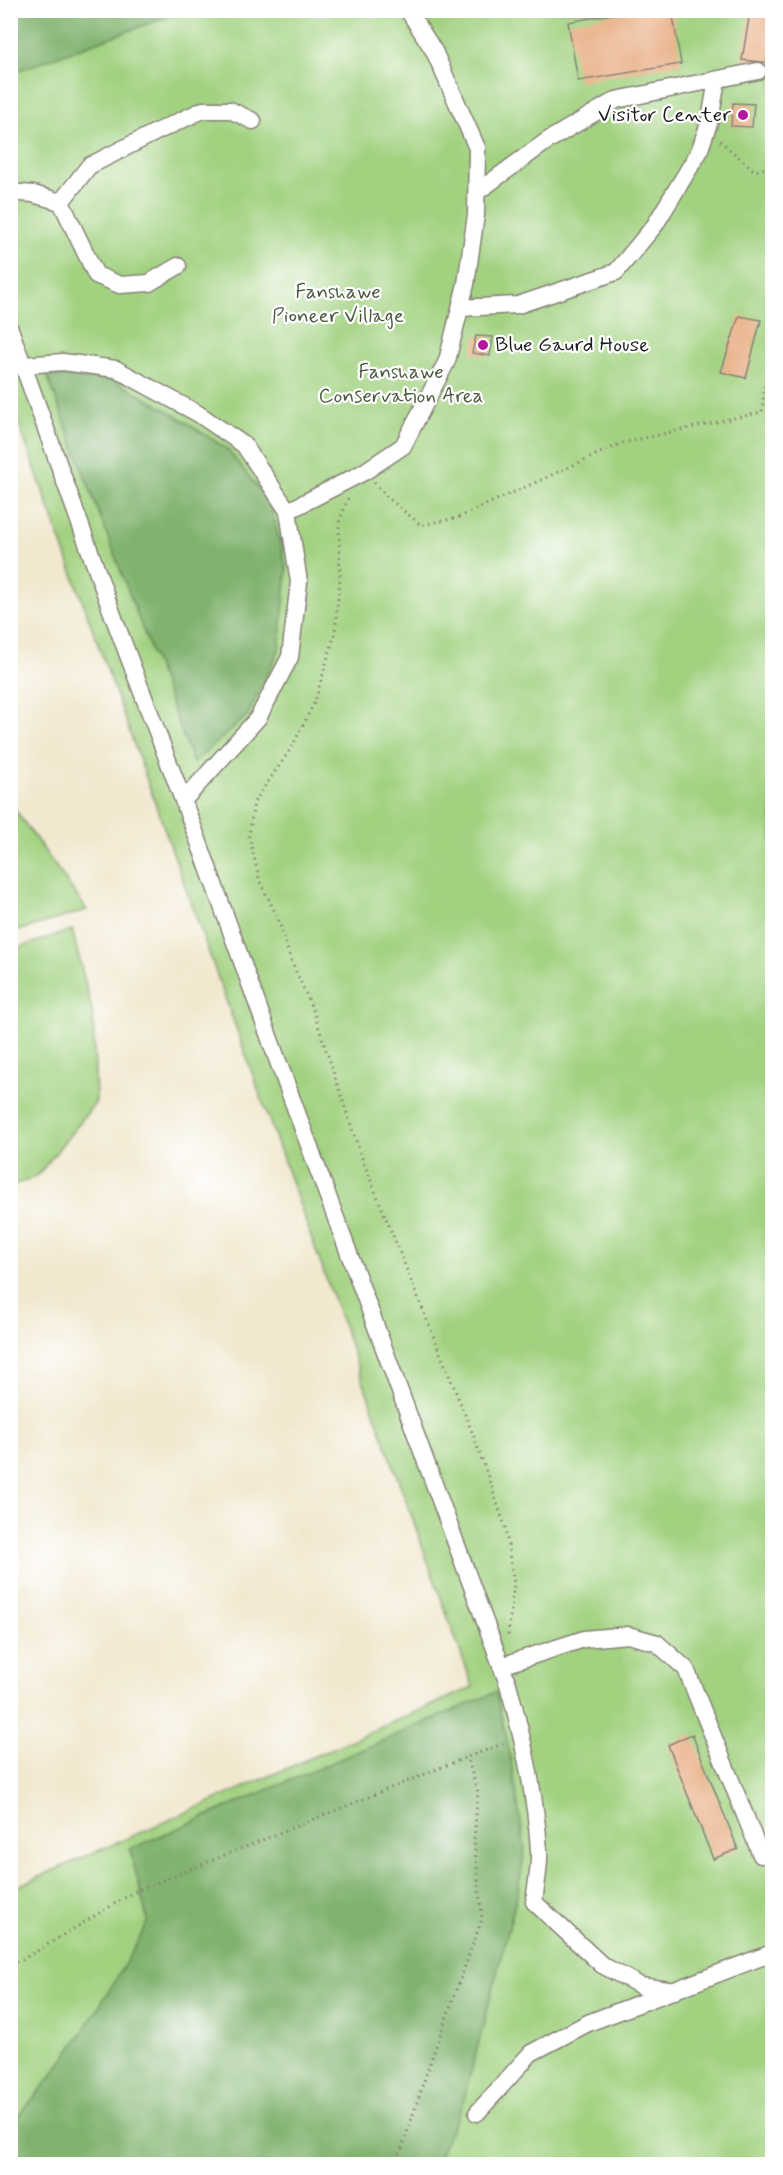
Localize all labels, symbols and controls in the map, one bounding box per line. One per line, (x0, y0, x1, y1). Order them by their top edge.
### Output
place label: Visitor Center (598, 101, 731, 129)
marker: Visitor Center (736, 108, 750, 122)
park label: Fanshawe Pioneer Village (272, 278, 404, 330)
place label: Blue Gaurd House (495, 331, 649, 359)
marker: Blue Gaurd House (476, 338, 490, 352)
park label: Fanshawe Conservation Area (319, 358, 483, 410)

